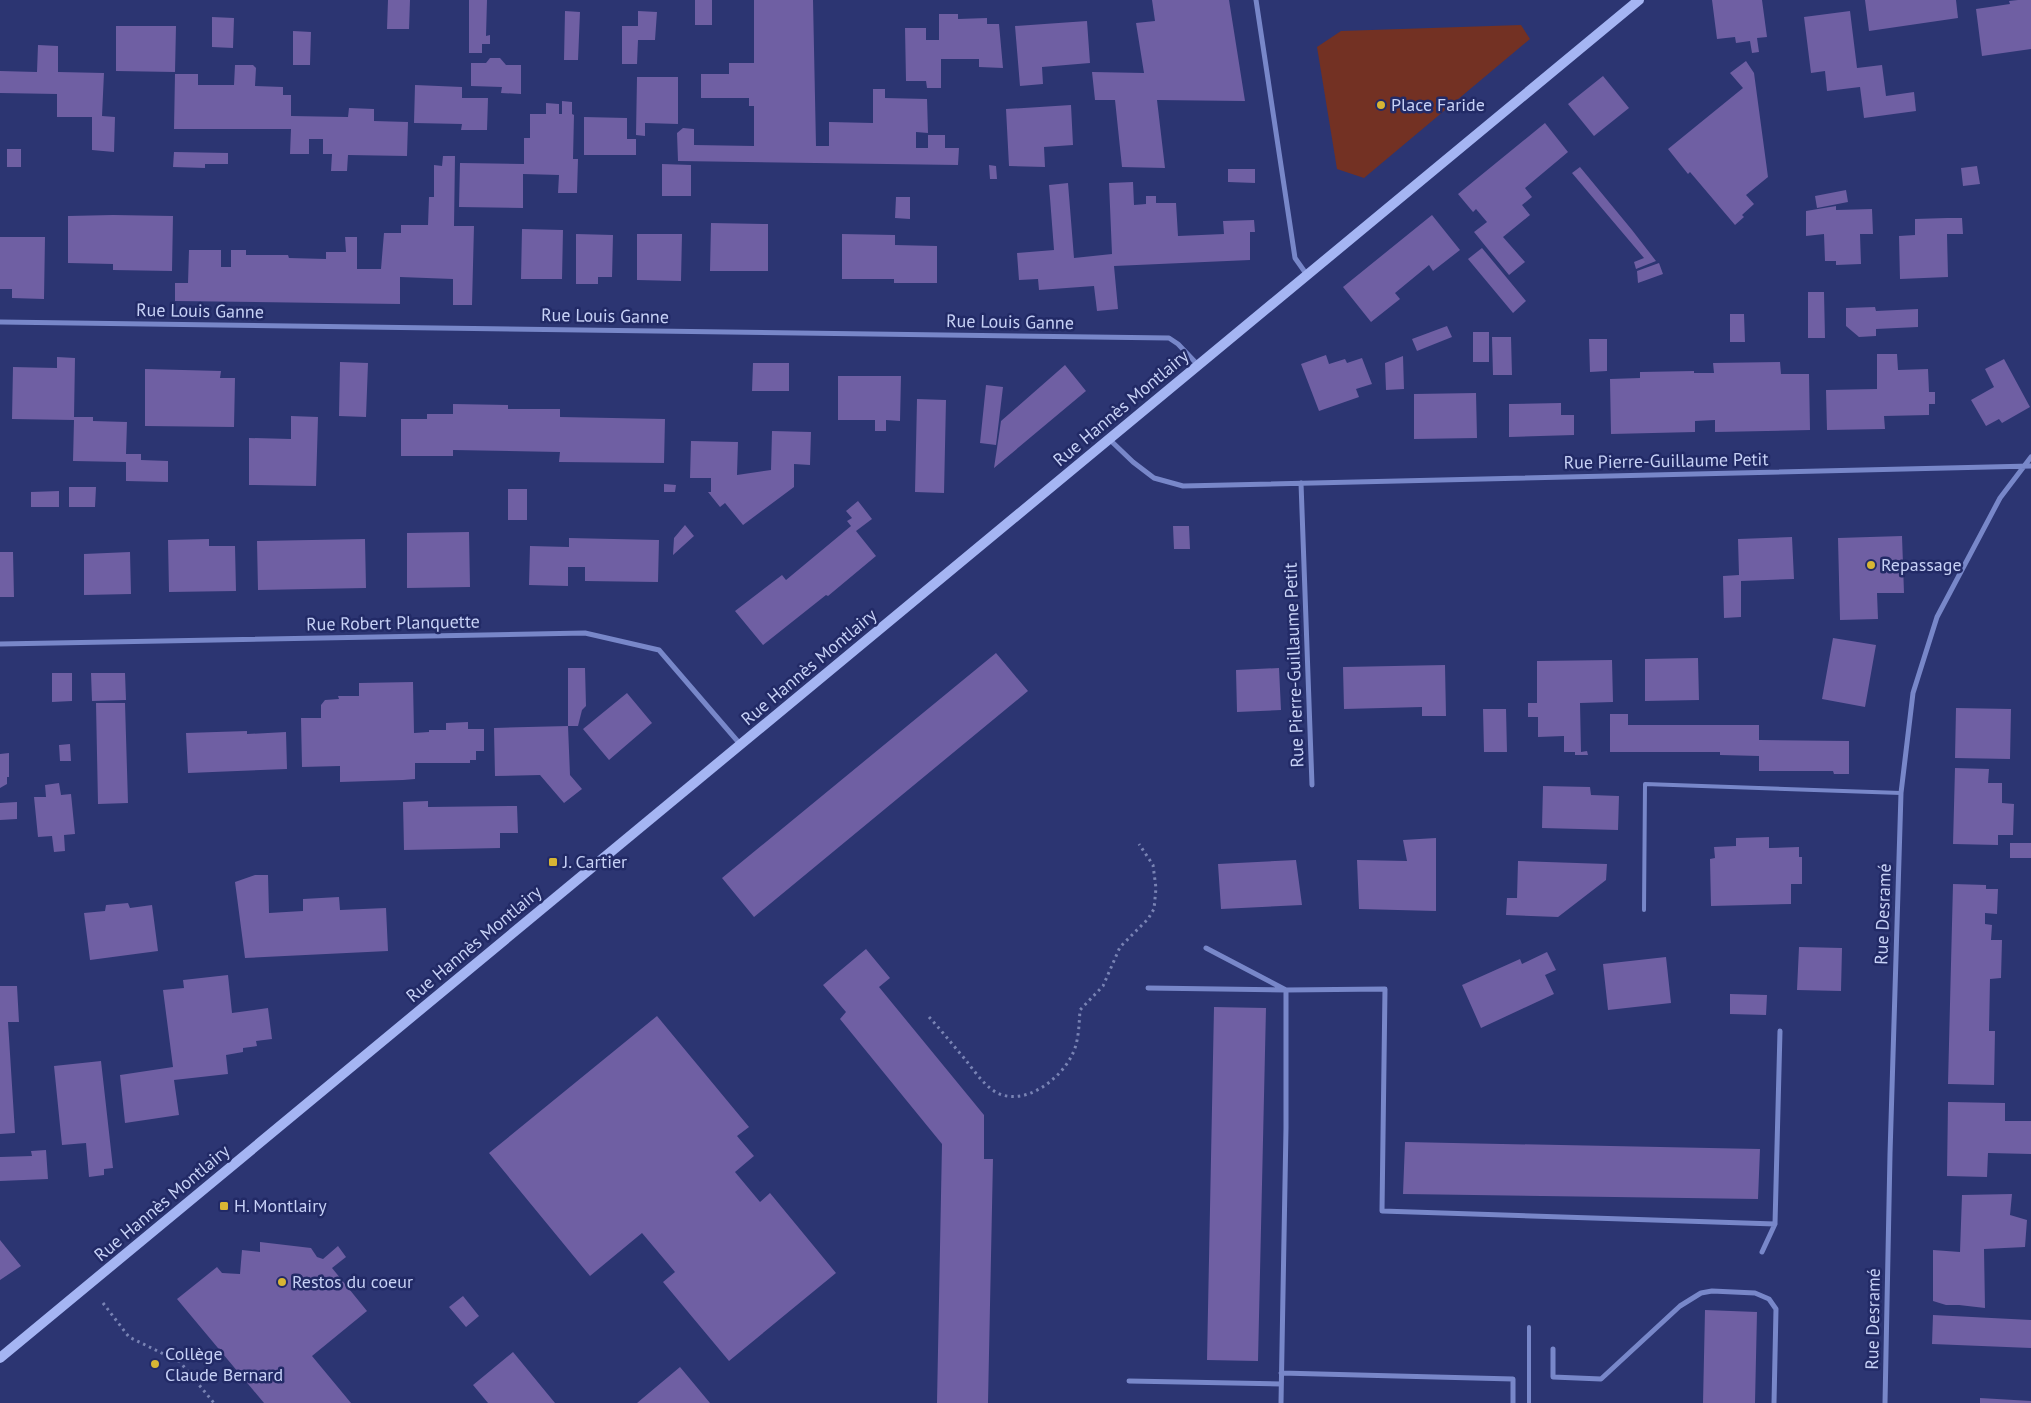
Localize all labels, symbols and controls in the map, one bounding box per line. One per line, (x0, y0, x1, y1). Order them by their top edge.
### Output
place label: Place Faride (1391, 93, 1485, 116)
marker: Place Faride (1375, 99, 1387, 111)
street label: Rue Louis Ganne (136, 298, 264, 323)
street label: Rue Louis Ganne (541, 303, 669, 328)
street label: Rue Louis Ganne (946, 309, 1074, 334)
street label: Rue Hannès Montlairy (1048, 344, 1194, 471)
street label: Rue Pierre-Guillaume Petit (1563, 447, 1769, 474)
place label: Repassage (1881, 553, 1962, 576)
marker: Repassage (1865, 559, 1877, 571)
street label: Rue Pierre-Guillaume Petit (1278, 562, 1309, 768)
street label: Rue Hannès Montlairy (736, 603, 882, 730)
street label: Rue Robert Planquette (306, 609, 480, 636)
place label: J. Cartier (562, 850, 627, 873)
marker: J. Cartier (547, 856, 559, 868)
street label: Rue Desramé (1869, 863, 1896, 965)
street label: Rue Hannès Montlairy (401, 880, 547, 1007)
street label: Rue Hannès Montlairy (89, 1139, 235, 1266)
place label: H. Montlairy (234, 1194, 327, 1217)
marker: H. Montlairy (218, 1200, 230, 1212)
street label: Rue Desramé (1860, 1268, 1885, 1370)
place label: Restos du coeur (292, 1270, 413, 1293)
marker: Restos du coeur (276, 1276, 288, 1288)
place label: Collège Claude Bernard (165, 1342, 283, 1386)
marker: Collège Claude Bernard (149, 1358, 161, 1370)

